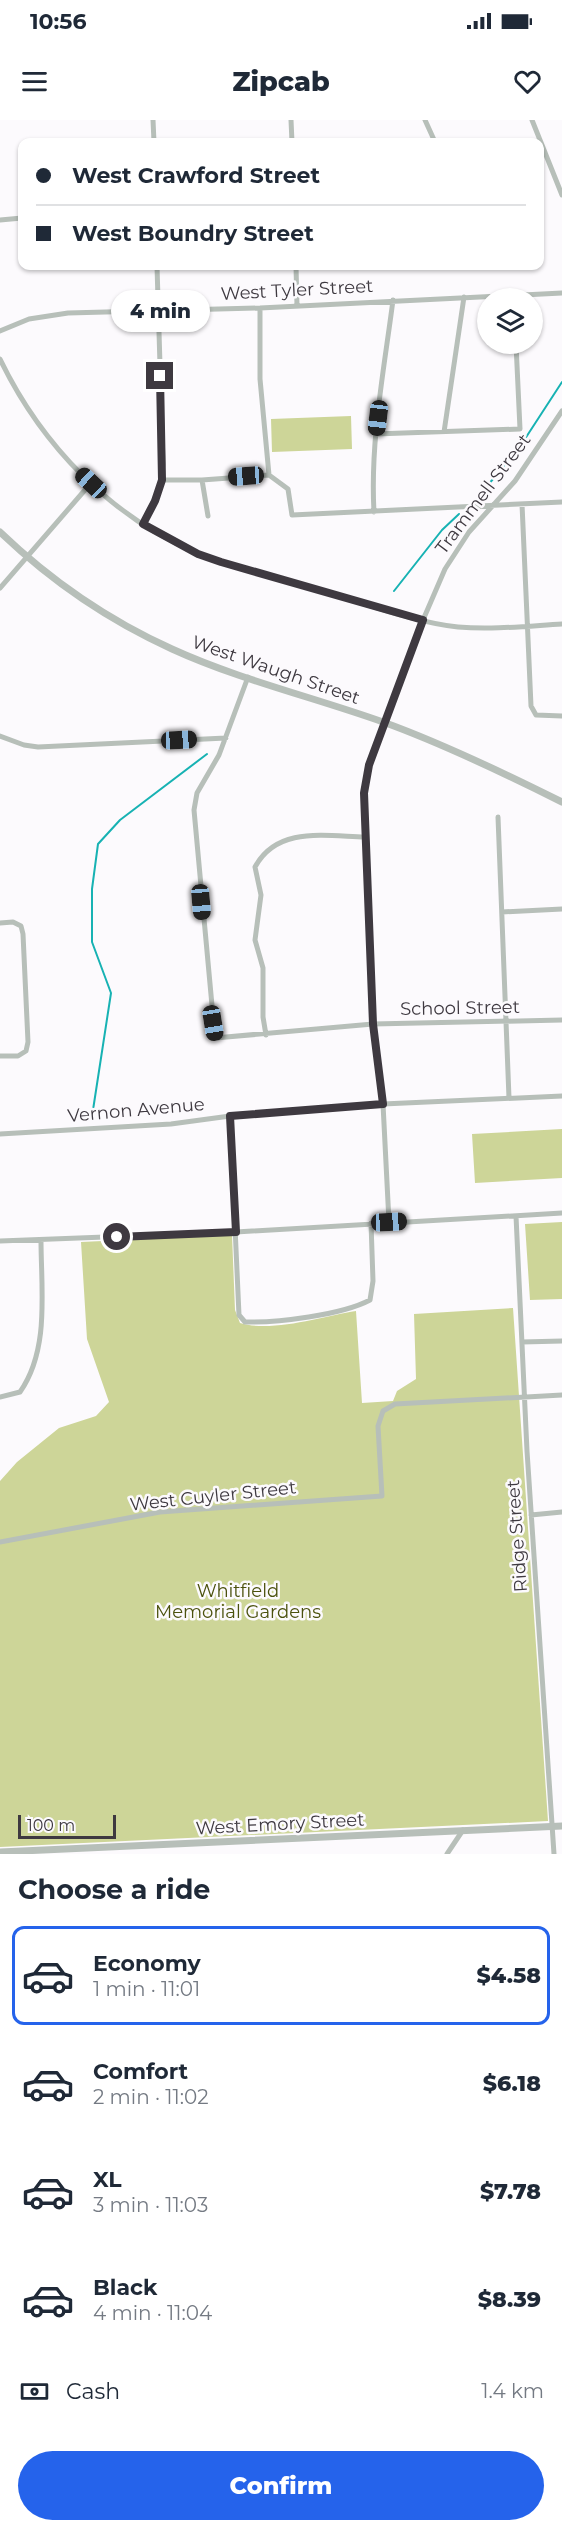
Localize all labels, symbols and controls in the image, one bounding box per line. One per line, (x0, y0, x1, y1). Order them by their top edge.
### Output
text: 10:56 (30, 8, 86, 35)
icon: menu (18, 65, 51, 98)
text: Zipcab (232, 65, 330, 98)
icon: heart (511, 65, 544, 98)
text: West Crawford Street (72, 162, 320, 189)
text: West Boundry Street (72, 220, 314, 247)
street label: West Tyler Street (220, 275, 374, 305)
map controls (477, 288, 543, 354)
button: layers (477, 288, 543, 354)
callout: 4 min (110, 289, 210, 331)
text: 4 min (130, 299, 191, 323)
route end (146, 362, 173, 389)
car (367, 399, 389, 437)
street label: Trammell Street (431, 429, 535, 559)
car (72, 464, 110, 502)
car (227, 466, 265, 486)
street label: West Waugh Street (189, 631, 363, 709)
car (161, 730, 197, 750)
car (190, 883, 212, 921)
street label: School Street (400, 996, 520, 1020)
car (201, 1004, 225, 1042)
street label: Vernon Avenue (66, 1093, 206, 1127)
car (371, 1212, 407, 1232)
route start (103, 1223, 130, 1250)
street label: West Cuyler Street (129, 1476, 297, 1516)
street label: Ridge Street (502, 1479, 532, 1593)
park label: Whitfield Memorial Gardens (155, 1580, 321, 1623)
street label: West Emory Street (195, 1809, 365, 1839)
scale bar (18, 1812, 116, 1840)
text: 100 m (27, 1816, 75, 1835)
text: Choose a ride (18, 1873, 210, 1906)
icon: car (21, 1949, 75, 2003)
text: Economy (93, 1950, 201, 1977)
text: $4.58 (476, 1962, 541, 1989)
text: 1 min · 11:01 (93, 1977, 200, 2001)
icon: car (21, 2057, 75, 2111)
text: Comfort (93, 2058, 188, 2085)
text: $6.18 (483, 2070, 541, 2097)
text: 2 min · 11:02 (93, 2085, 209, 2109)
icon: car (21, 2165, 75, 2219)
text: XL (93, 2166, 122, 2193)
text: $7.78 (480, 2178, 541, 2205)
text: 3 min · 11:03 (93, 2193, 208, 2217)
icon: car (21, 2273, 75, 2327)
text: Black (93, 2274, 157, 2301)
text: $8.39 (478, 2286, 541, 2313)
text: 4 min · 11:04 (93, 2301, 212, 2325)
icon: cash (18, 2375, 51, 2408)
text: Cash (66, 2378, 120, 2405)
text: 1.4 km (481, 2379, 544, 2403)
button: Confirm (18, 2451, 544, 2520)

